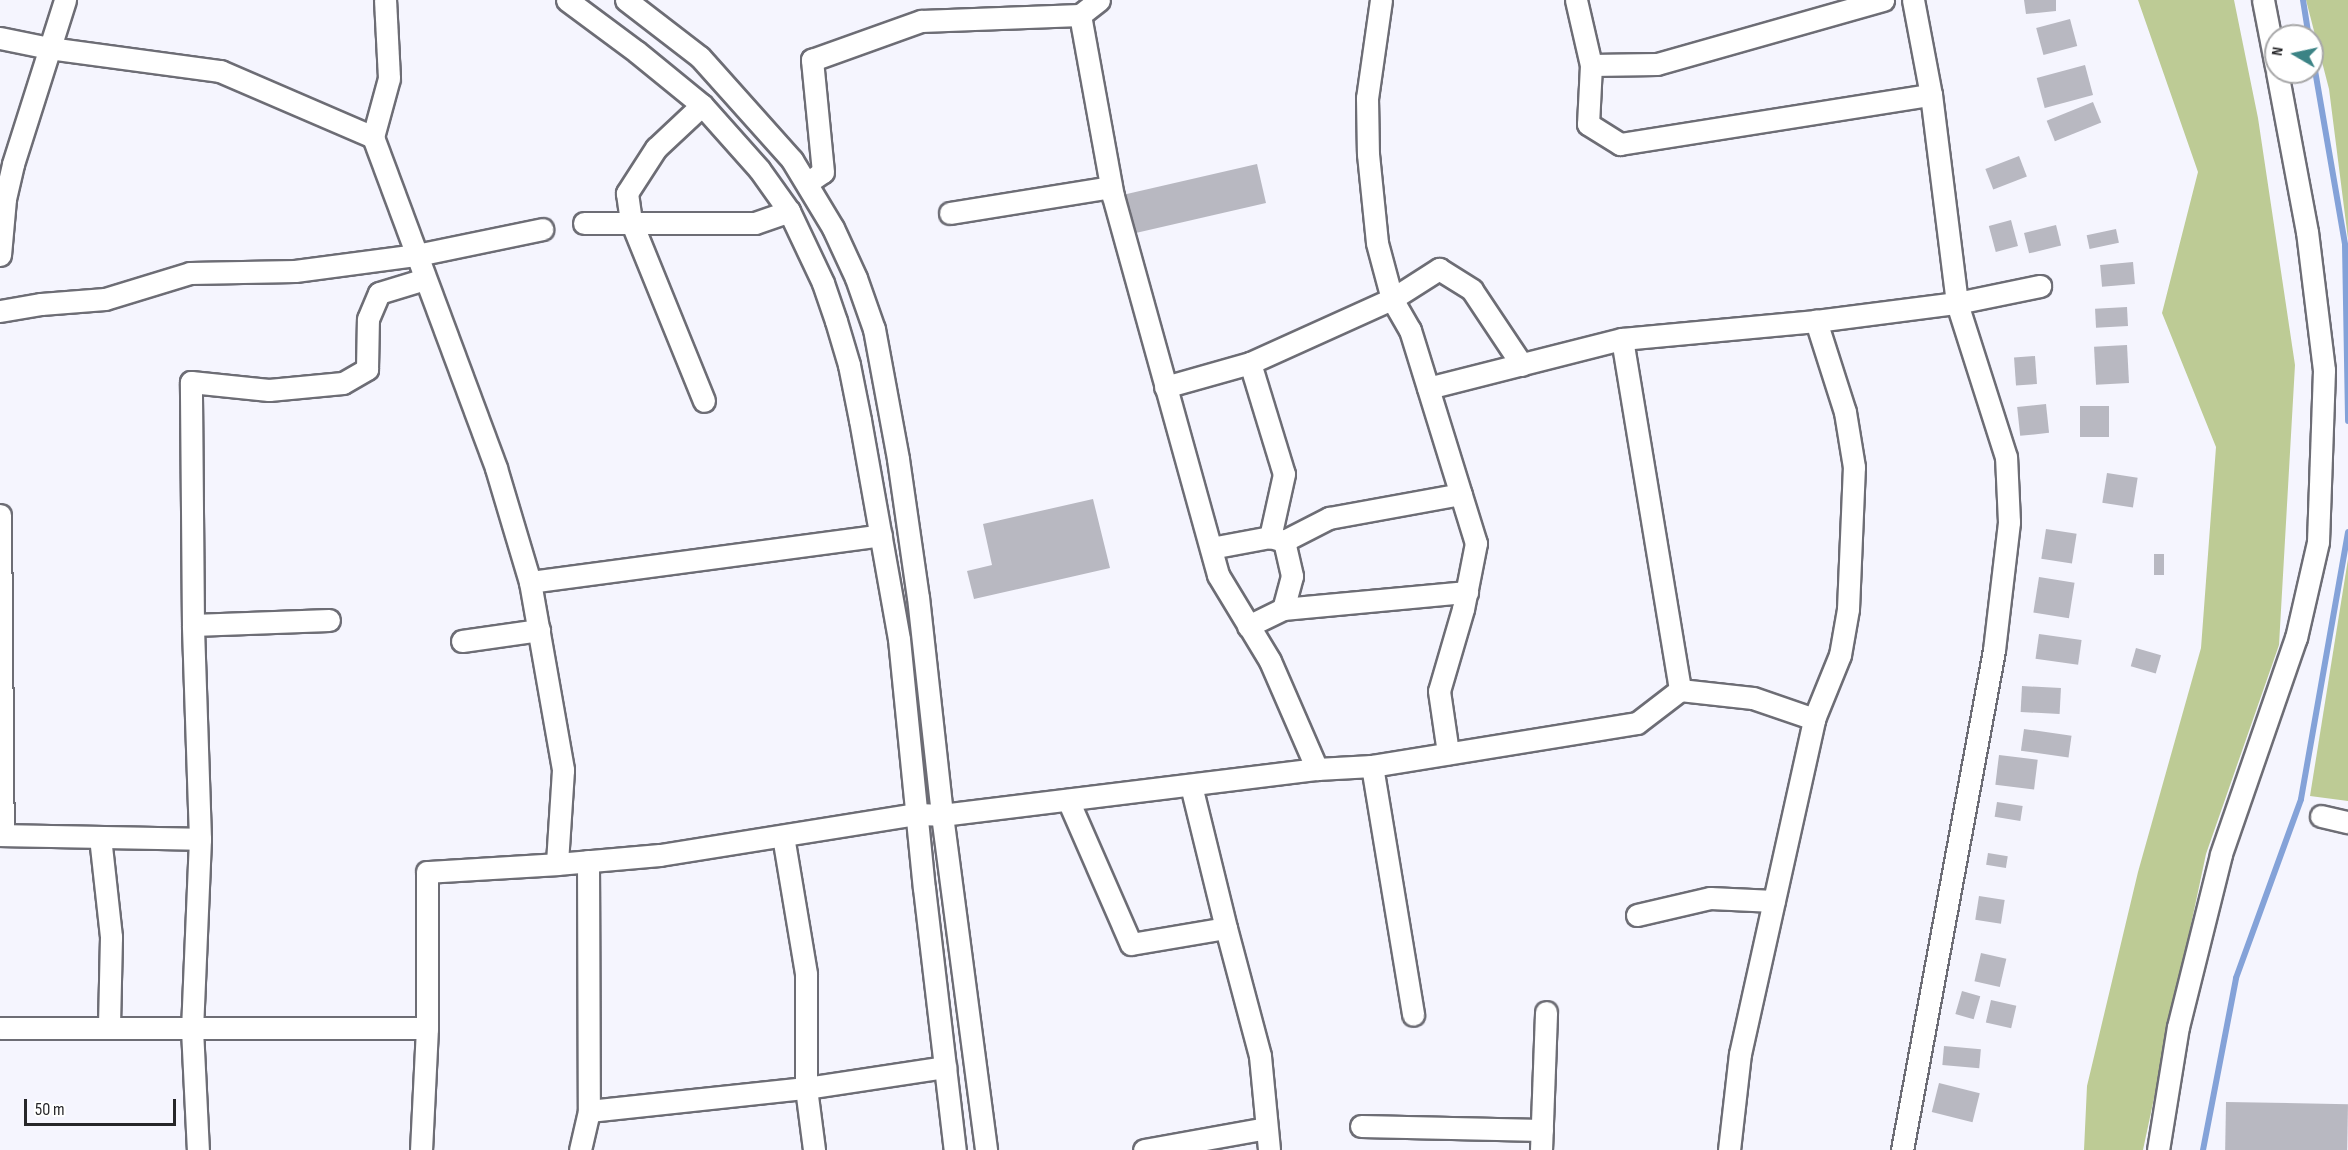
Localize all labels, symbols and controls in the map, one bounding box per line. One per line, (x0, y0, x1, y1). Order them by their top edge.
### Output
north arrow (2264, 24, 2324, 84)
text: N (2268, 46, 2288, 57)
scale bar (27, 1087, 178, 1125)
text: 50 m (35, 1099, 65, 1120)

